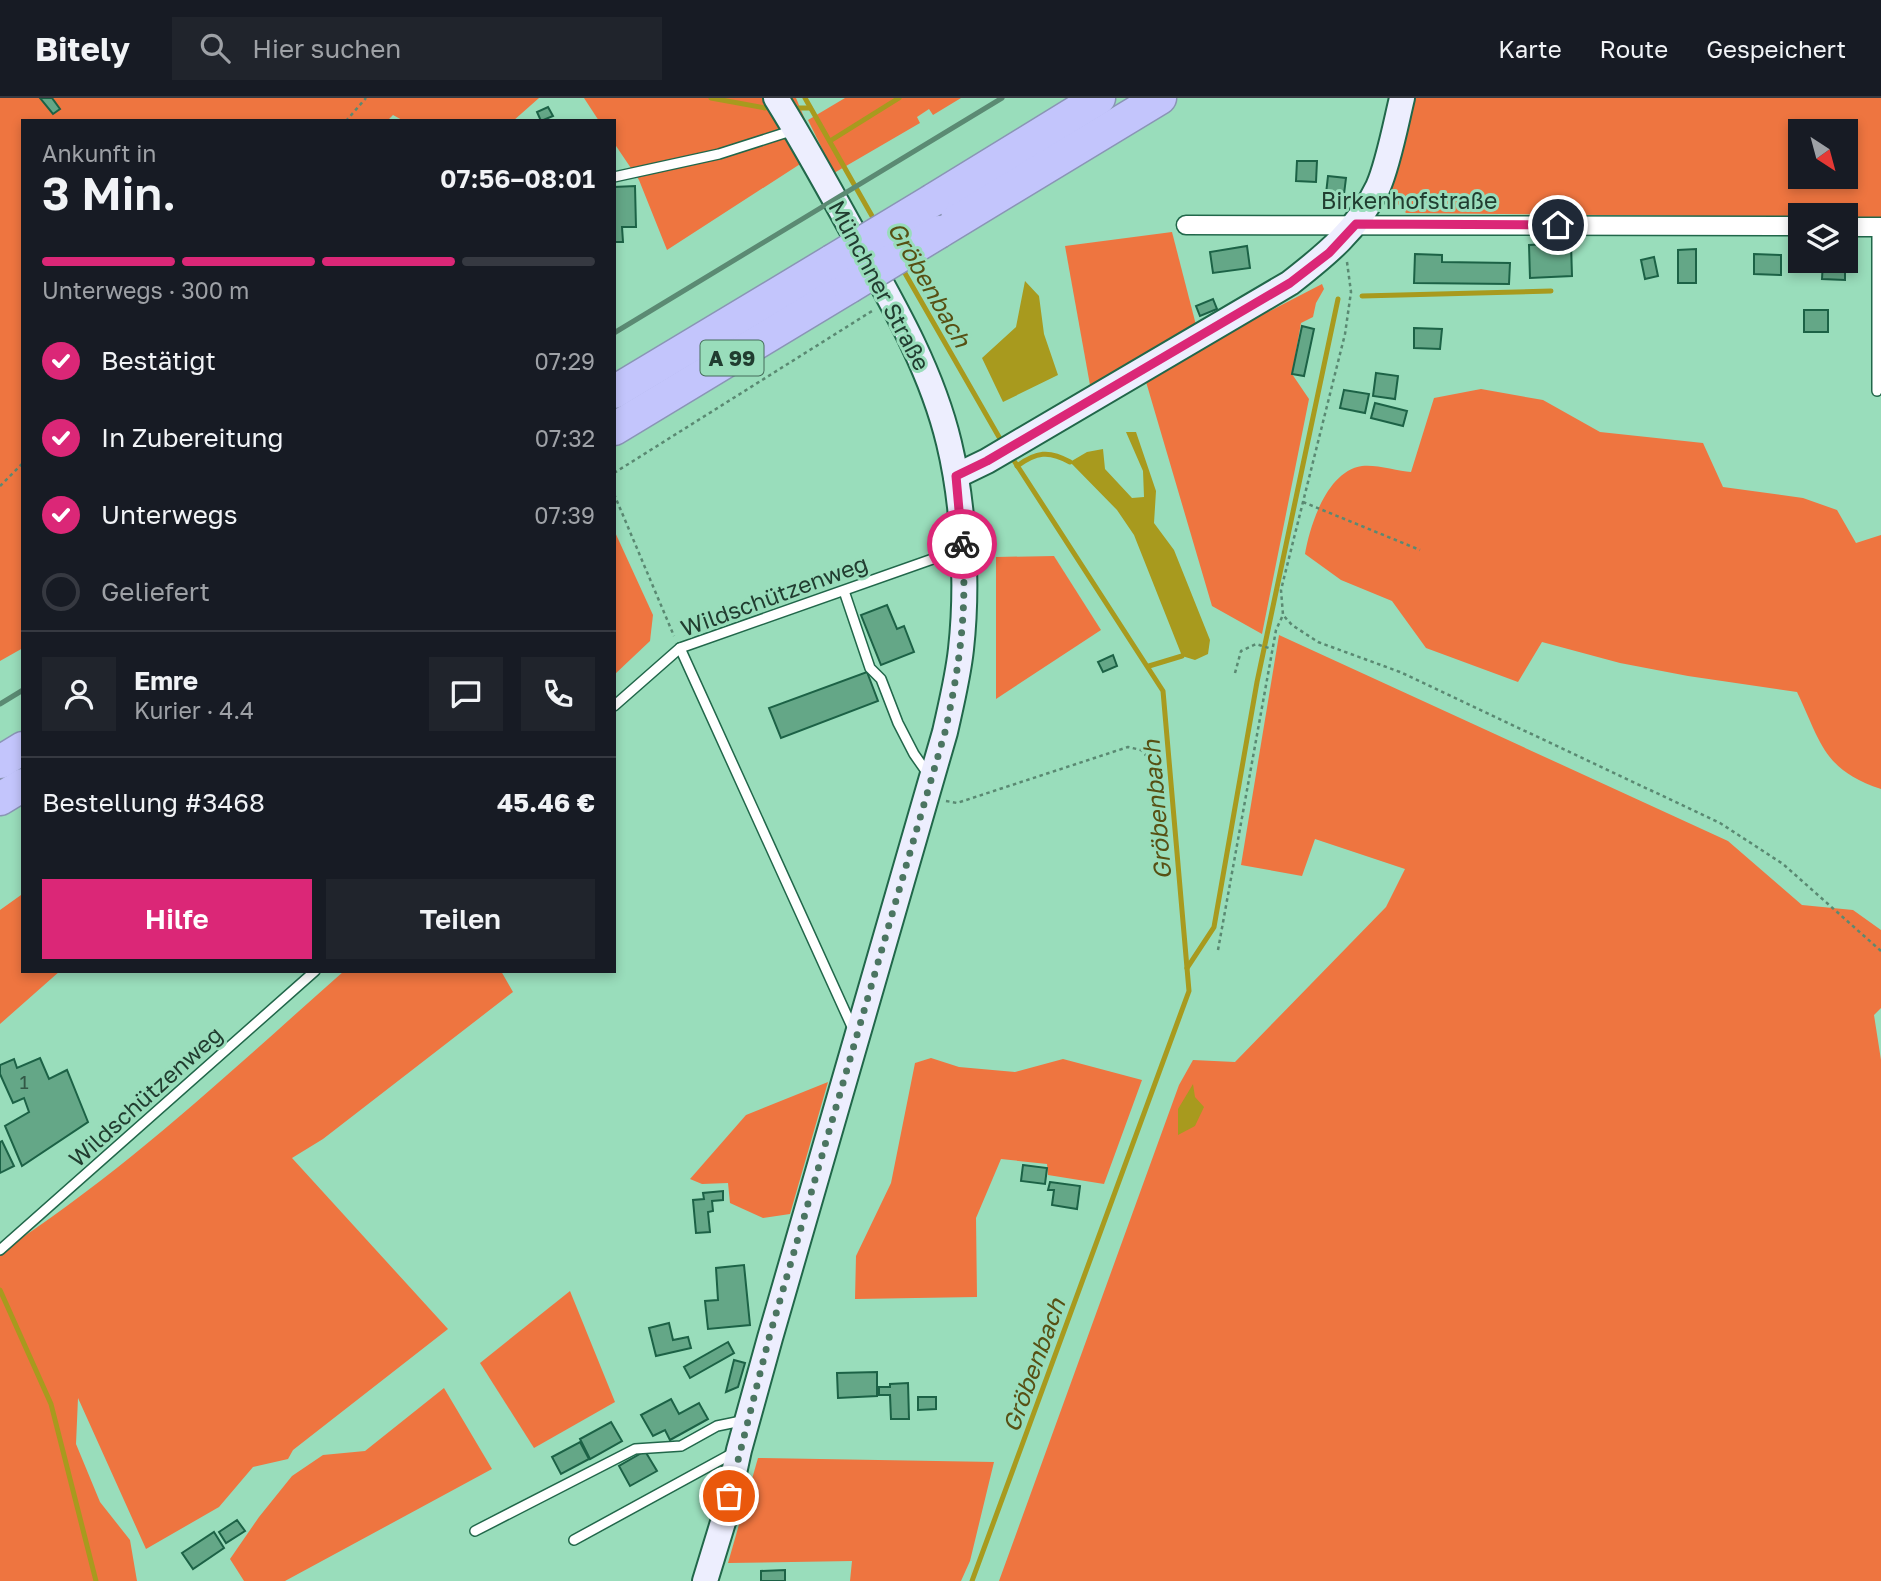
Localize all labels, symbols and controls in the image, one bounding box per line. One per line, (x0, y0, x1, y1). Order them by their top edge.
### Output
search box (172, 17, 662, 80)
text: Bitely (35, 29, 130, 68)
icon: search (196, 29, 234, 67)
text: Hier suchen (252, 33, 401, 64)
text: Karte (1498, 34, 1562, 63)
text: Route (1600, 34, 1668, 63)
text: Gespeichert (1706, 34, 1846, 63)
north arrow (1788, 119, 1858, 189)
map controls (1788, 119, 1858, 273)
text: Ankunft in (42, 139, 157, 167)
text: 07:56–08:01 (440, 163, 595, 194)
text: 3 Min. (42, 165, 176, 220)
street label: Birkenhofstraße (1321, 186, 1497, 214)
street label: Münchner Straße (823, 195, 937, 375)
pin (1528, 195, 1588, 255)
button: layers (1788, 203, 1858, 273)
icon: home (1539, 206, 1577, 244)
water label: Gröbenbach (882, 216, 978, 353)
text: Unterwegs · 300 m (42, 276, 249, 304)
road number: A 99 (700, 341, 764, 376)
icon: check (42, 342, 80, 380)
text: Bestätigt (101, 345, 216, 376)
text: 07:29 (534, 347, 595, 375)
icon: check (42, 419, 80, 457)
text: In Zubereitung (101, 422, 284, 453)
text: 07:32 (535, 424, 595, 452)
icon: check (42, 496, 80, 534)
text: Unterwegs (101, 499, 238, 530)
text: 07:39 (534, 501, 595, 529)
courier (927, 509, 997, 579)
icon: bike (943, 525, 981, 563)
street label: Wildschützenweg (677, 548, 871, 642)
text: Geliefert (101, 576, 210, 607)
button: person (42, 657, 116, 731)
button: chat (429, 657, 503, 731)
button: phone (521, 657, 595, 731)
text: Emre (134, 665, 198, 696)
text: Kurier · 4.4 (134, 696, 254, 724)
water label: Gröbenbach (1135, 738, 1177, 881)
text: Bestellung #3468 (42, 787, 265, 818)
text: 45.46 € (497, 787, 595, 818)
button: Hilfe (42, 879, 312, 959)
button: Teilen (326, 879, 595, 959)
street label: Wildschützenweg (62, 1020, 228, 1172)
house number: 1 (19, 1070, 29, 1093)
water label: Gröbenbach (995, 1293, 1071, 1436)
pin (699, 1466, 759, 1526)
icon: bag (710, 1477, 748, 1515)

